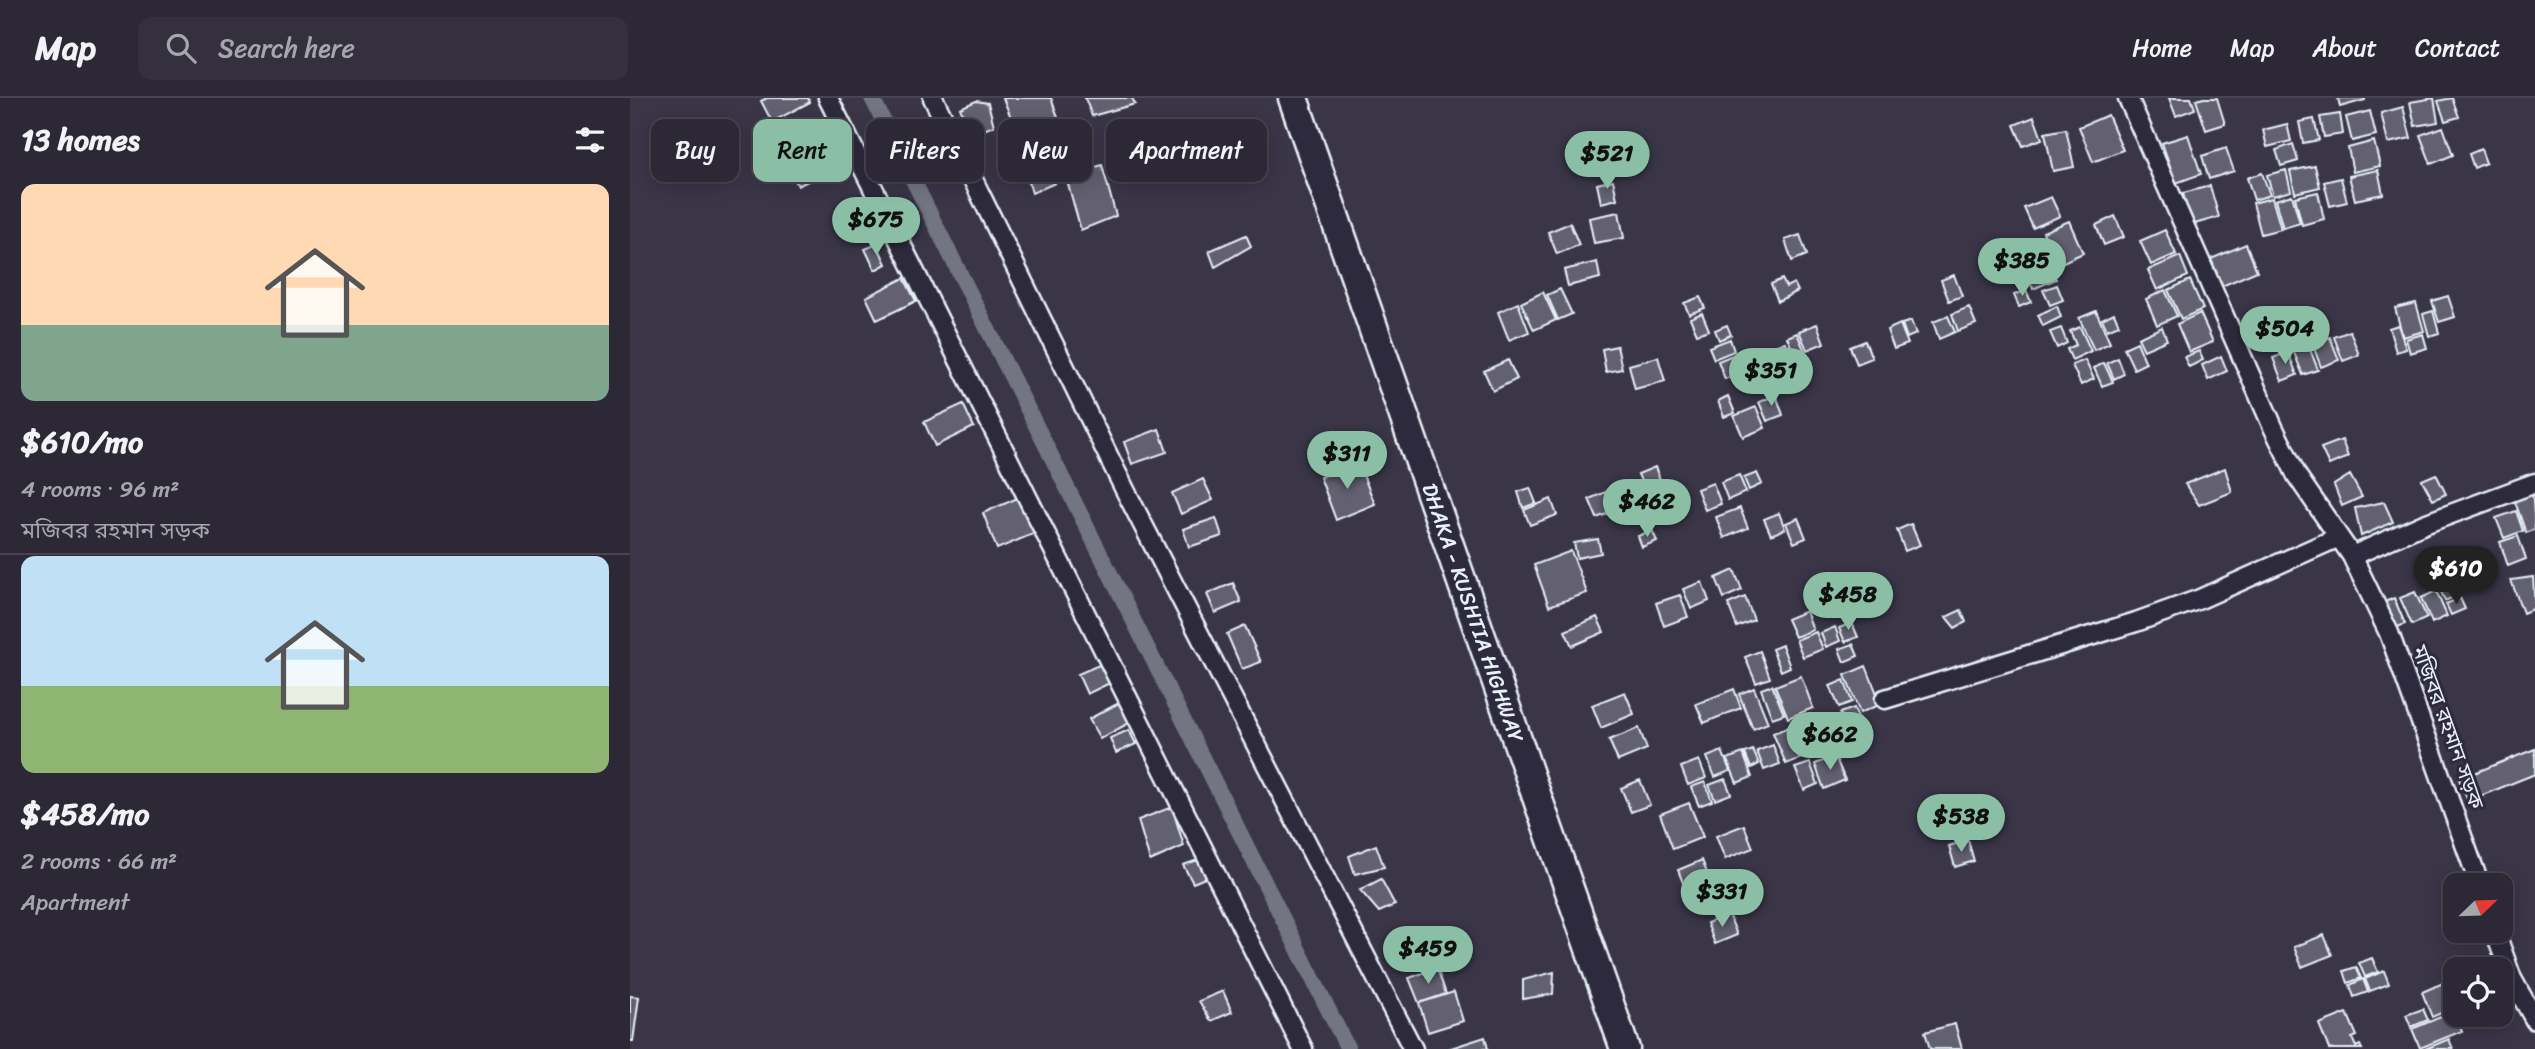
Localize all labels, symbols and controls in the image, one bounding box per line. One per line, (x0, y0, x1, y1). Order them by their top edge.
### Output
search box (138, 17, 628, 80)
text: Map (35, 19, 96, 77)
text: Search here (218, 25, 355, 71)
text: Home (2132, 27, 2192, 69)
text: Map (2230, 27, 2274, 69)
text: About (2312, 27, 2377, 69)
text: Contact (2415, 27, 2500, 69)
icon: search (162, 29, 200, 67)
text: 13 homes (21, 113, 140, 167)
chip: Buy (651, 119, 739, 182)
chip: Rent (753, 119, 852, 182)
chip: Filters (866, 119, 984, 182)
chip: New (998, 119, 1092, 182)
chip: Apartment (1106, 119, 1267, 182)
icon: filters (571, 121, 609, 159)
pin: $521 (1566, 132, 1648, 191)
text: $521 (1581, 133, 1633, 174)
pin: $675 (835, 198, 917, 257)
text: $675 (848, 199, 904, 240)
icon: home (252, 230, 378, 356)
pin: $385 (1981, 238, 2063, 298)
text: $385 (1994, 240, 2050, 281)
pin: $504 (2244, 306, 2326, 366)
text: $504 (2256, 308, 2314, 349)
pin: $351 (1730, 348, 1812, 408)
text: $351 (1745, 350, 1797, 391)
text: $610/mo (21, 415, 143, 469)
pin: $311 (1306, 432, 1388, 491)
text: $311 (1323, 433, 1371, 474)
text: 4 rooms · 96 m² (21, 469, 179, 510)
street label: DHAKA - KUSHTIA HIGHWAY (1411, 478, 1535, 748)
pin: $462 (1606, 480, 1688, 539)
text: $462 (1619, 481, 1675, 522)
text: মজিবর রহমান সড়ক (21, 510, 210, 551)
pin: $610 (2415, 546, 2497, 606)
text: $610 (2430, 548, 2482, 589)
pin: $458 (1807, 573, 1889, 632)
text: $458 (1819, 574, 1877, 615)
icon: home (252, 602, 378, 728)
street label: মজিবর রহমান সড়ক (2400, 639, 2496, 815)
pin: $662 (1789, 712, 1871, 772)
text: $662 (1803, 714, 1857, 755)
text: $458/mo (21, 787, 150, 841)
pin: $538 (1920, 794, 2002, 854)
text: $538 (1933, 796, 1989, 837)
text: 2 rooms · 66 m² (21, 841, 177, 882)
pin: $331 (1681, 870, 1763, 929)
text: $331 (1697, 871, 1747, 912)
north arrow (2443, 873, 2513, 943)
map controls (2443, 873, 2513, 1027)
text: Apartment (21, 882, 130, 923)
pin: $459 (1387, 926, 1469, 986)
text: $459 (1399, 928, 1457, 969)
button: locate (2443, 957, 2513, 1027)

